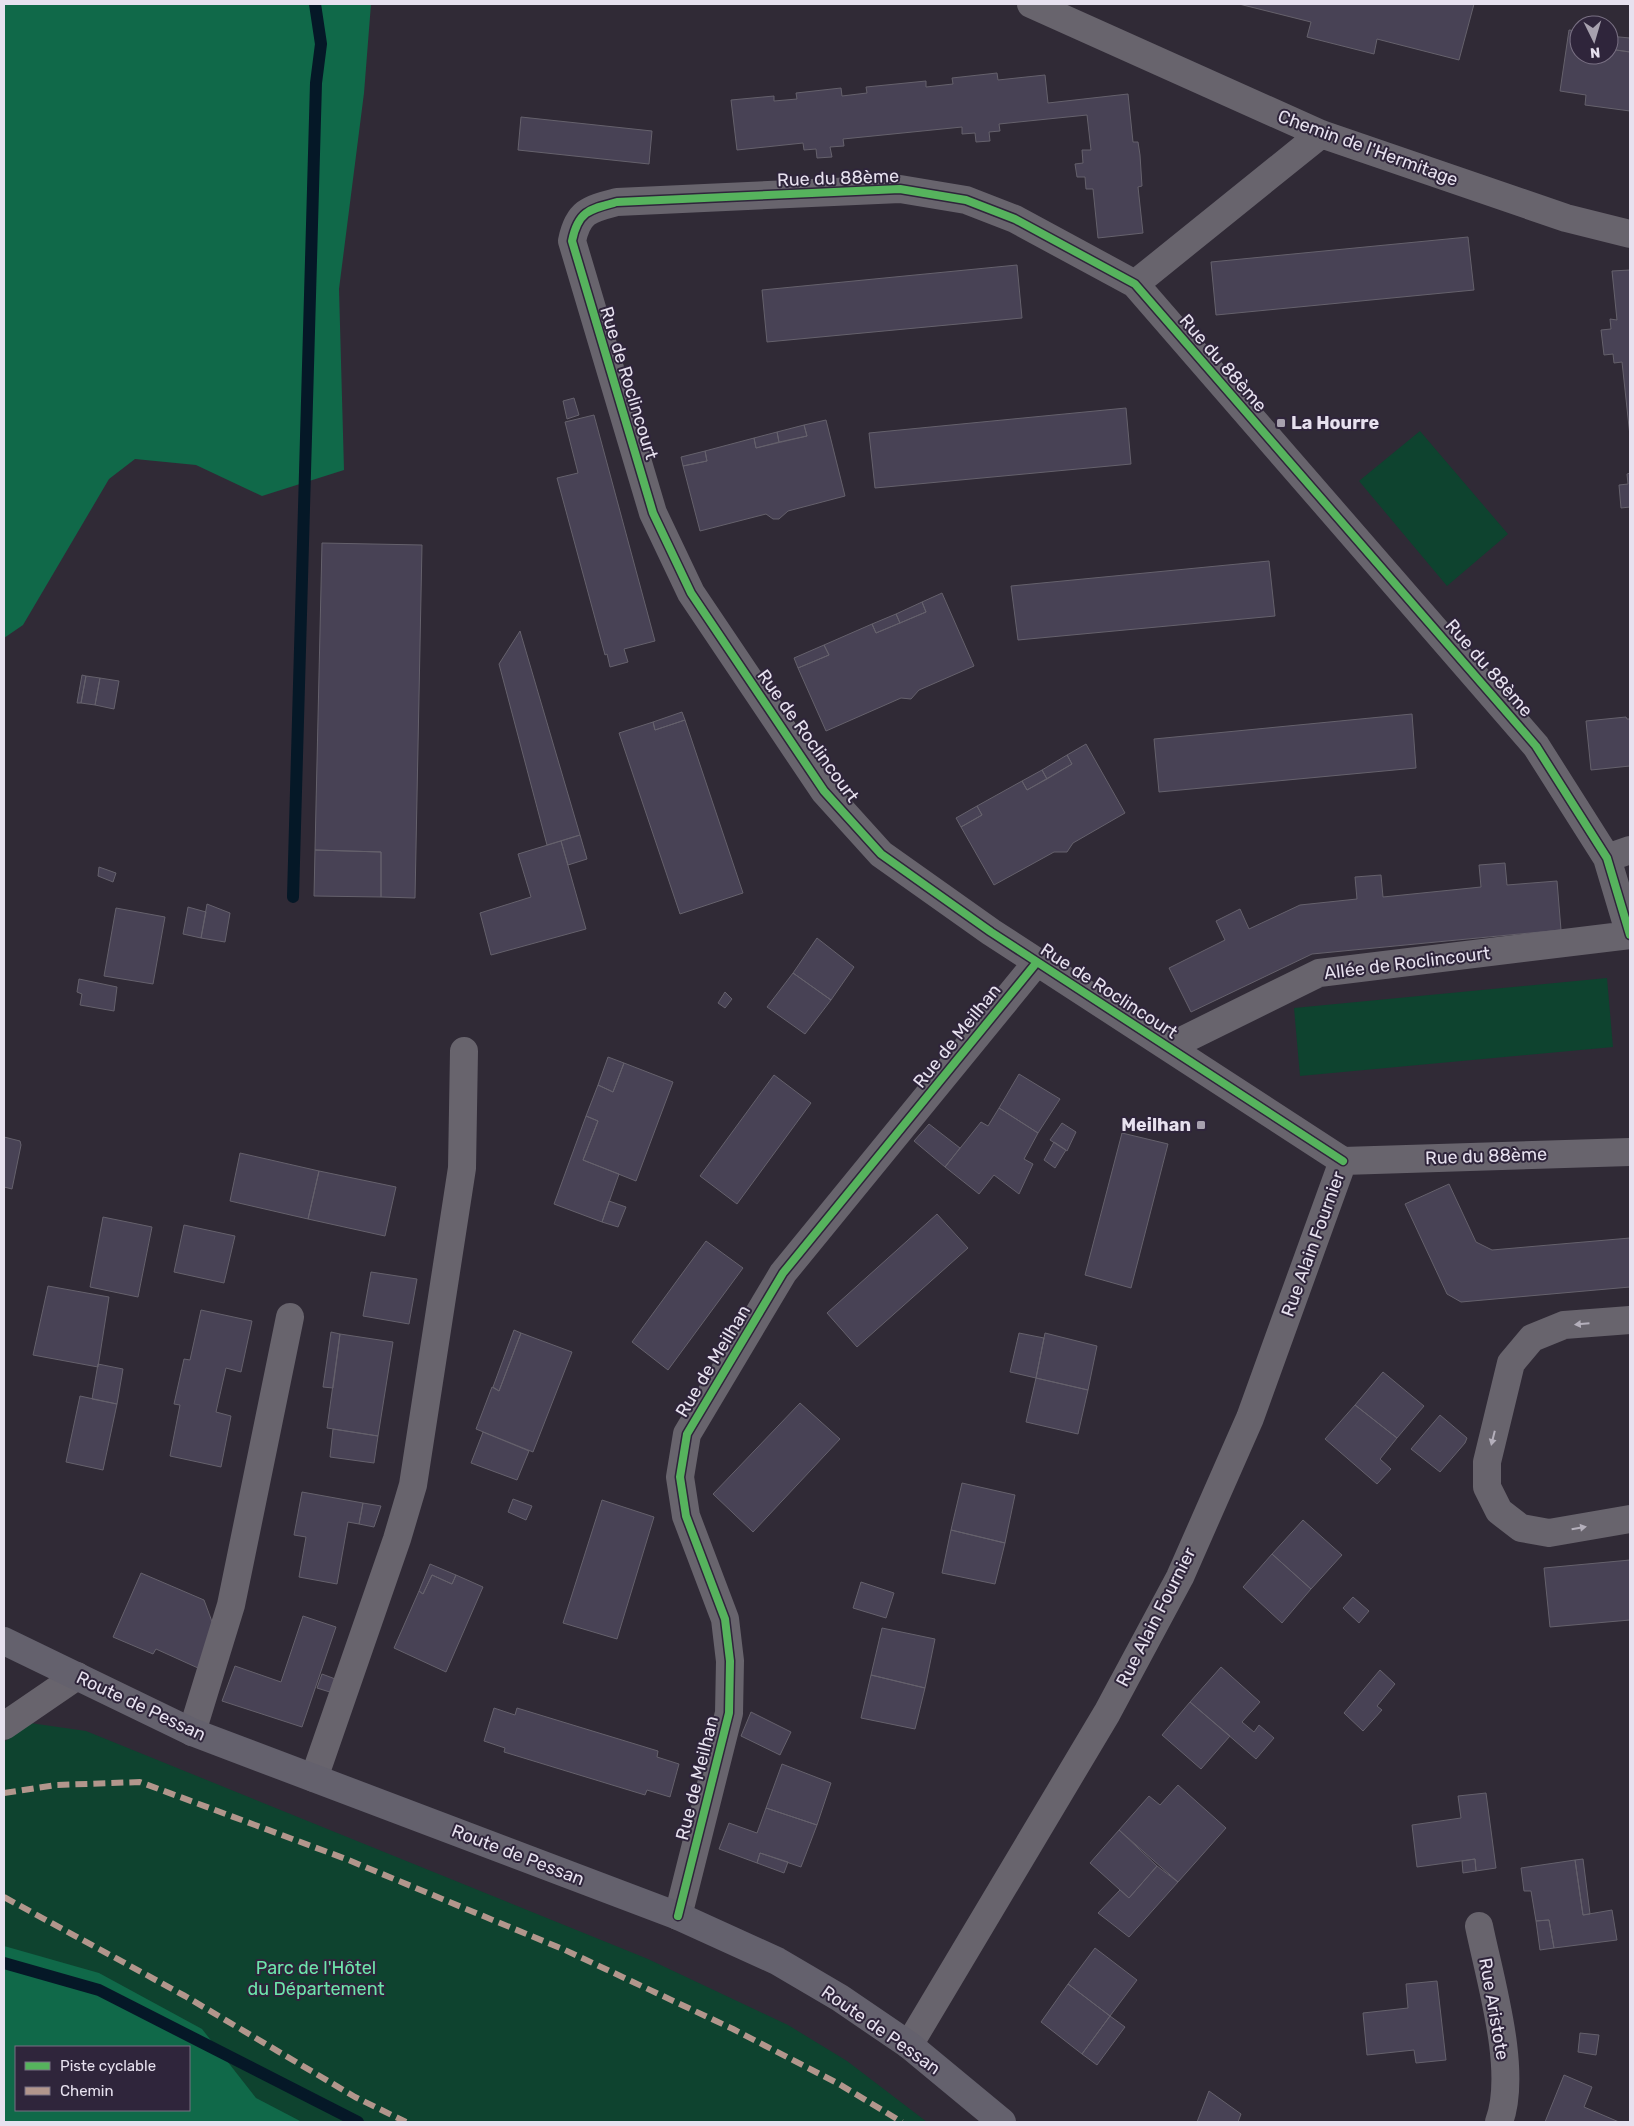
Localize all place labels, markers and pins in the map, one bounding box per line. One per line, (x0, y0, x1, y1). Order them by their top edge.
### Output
place label: La Hourre (1291, 412, 1379, 434)
marker: La Hourre (1275, 417, 1287, 429)
place label: Meilhan (1121, 1114, 1191, 1136)
marker: Meilhan (1195, 1119, 1207, 1131)

